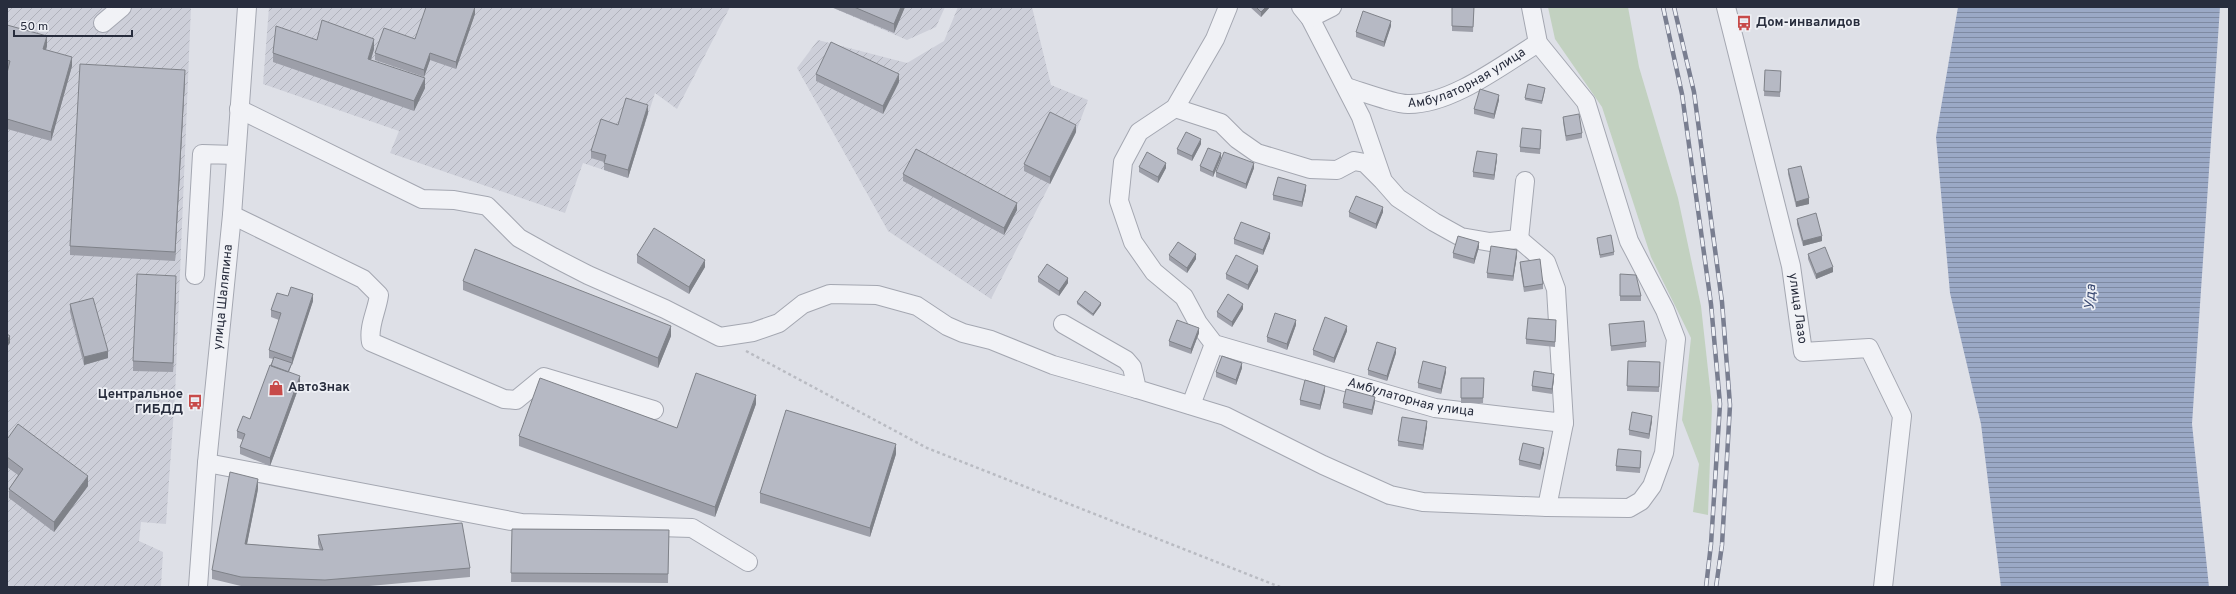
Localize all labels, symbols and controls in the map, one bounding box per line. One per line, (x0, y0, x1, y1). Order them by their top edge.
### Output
scale bar (14, 12, 132, 38)
bus stop icon: Дом-инвалидов (1735, 14, 1753, 32)
place label: Дом-инвалидов (1756, 15, 1861, 31)
text: 50 m (20, 19, 48, 35)
street label: Амбулаторная улица (1407, 45, 1529, 112)
street label: улица Шаляпина (210, 244, 237, 351)
street label: улица Лазо (1784, 272, 1810, 345)
water label: Уда (2082, 283, 2100, 310)
street label: Амбулаторная улица (1346, 375, 1475, 420)
shop icon: АвтоЗнак (267, 379, 285, 397)
place label: АвтоЗнак (288, 380, 350, 396)
place label: Центральное ГИБДД (98, 387, 183, 418)
bus stop icon: Центральное ГИБДД (186, 393, 204, 411)

